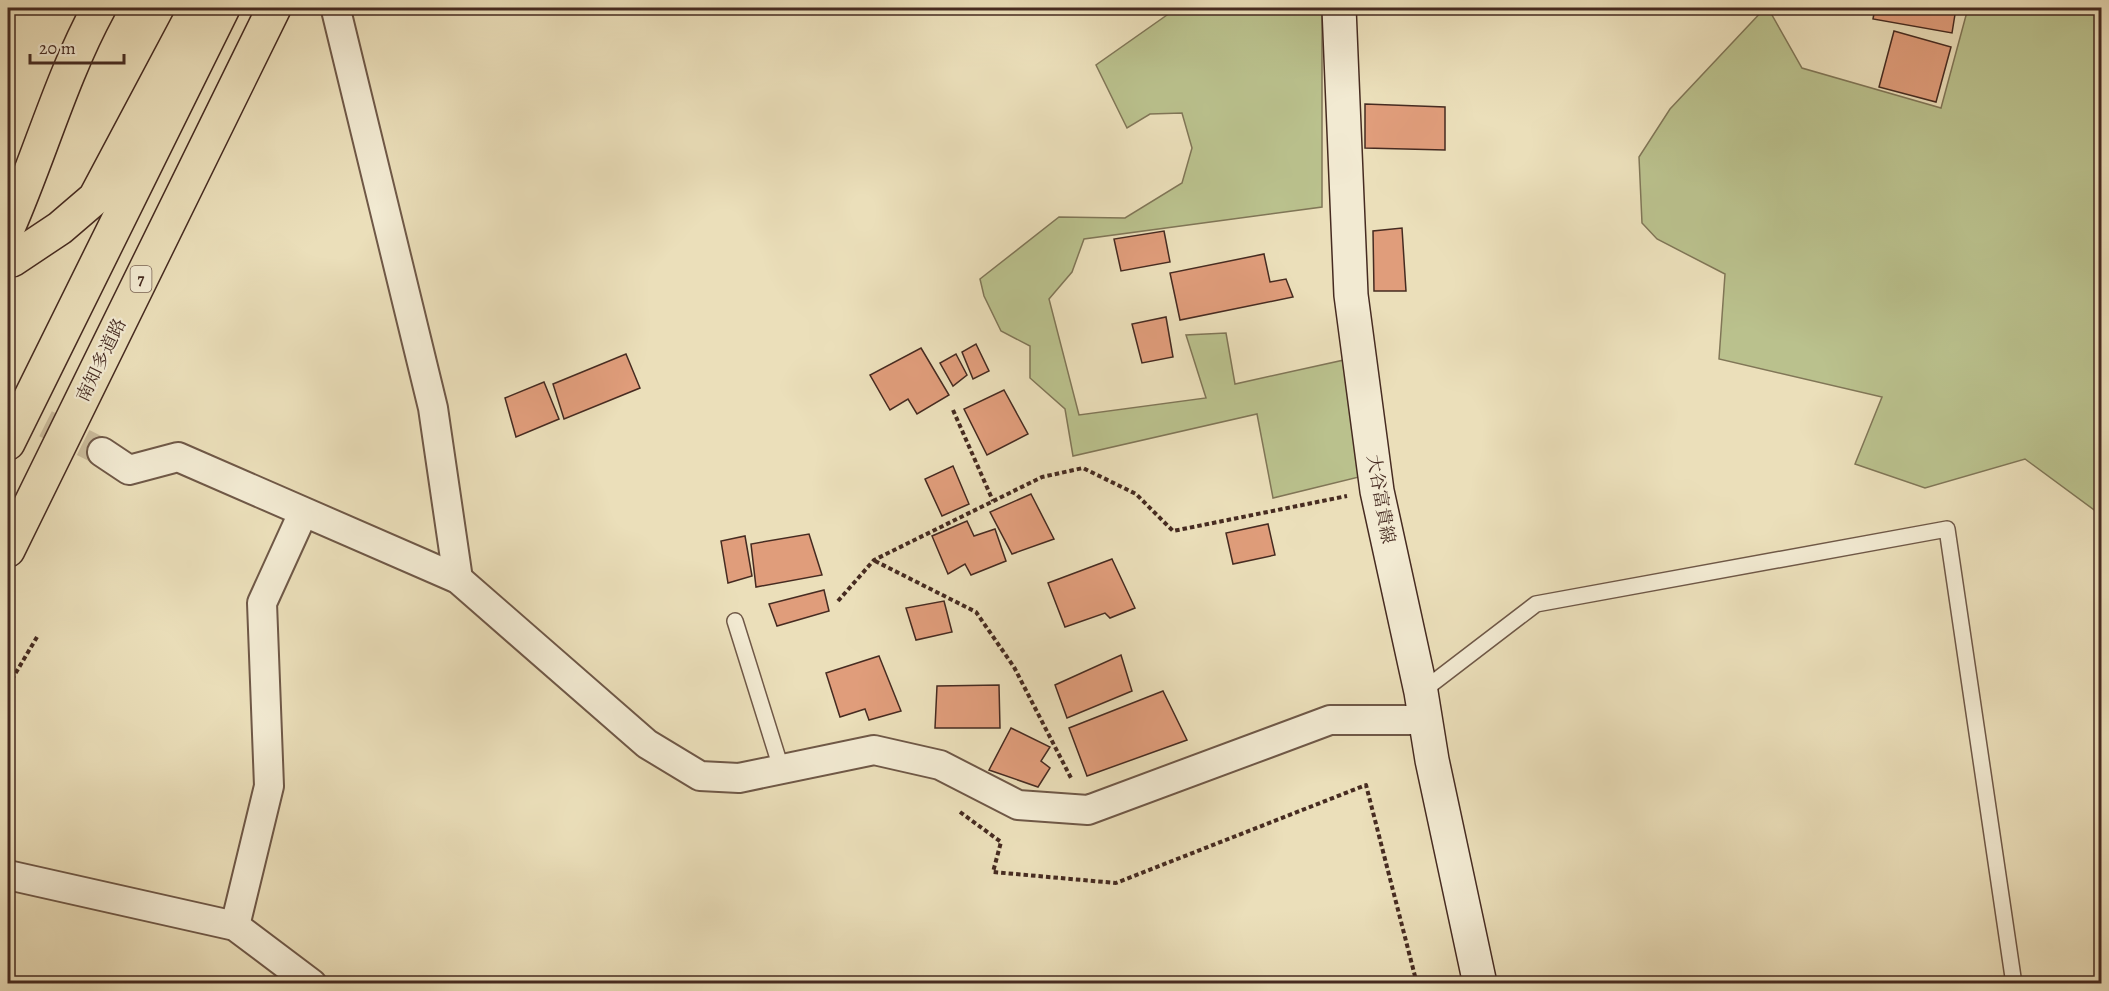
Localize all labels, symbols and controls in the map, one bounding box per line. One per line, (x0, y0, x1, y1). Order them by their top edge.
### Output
scale bar (30, 27, 124, 65)
text: 20 m (39, 36, 76, 60)
road number: 7 (130, 266, 152, 292)
street label: 南知多道路 (70, 314, 132, 406)
street label: 大谷富貴線 (1361, 453, 1401, 545)

